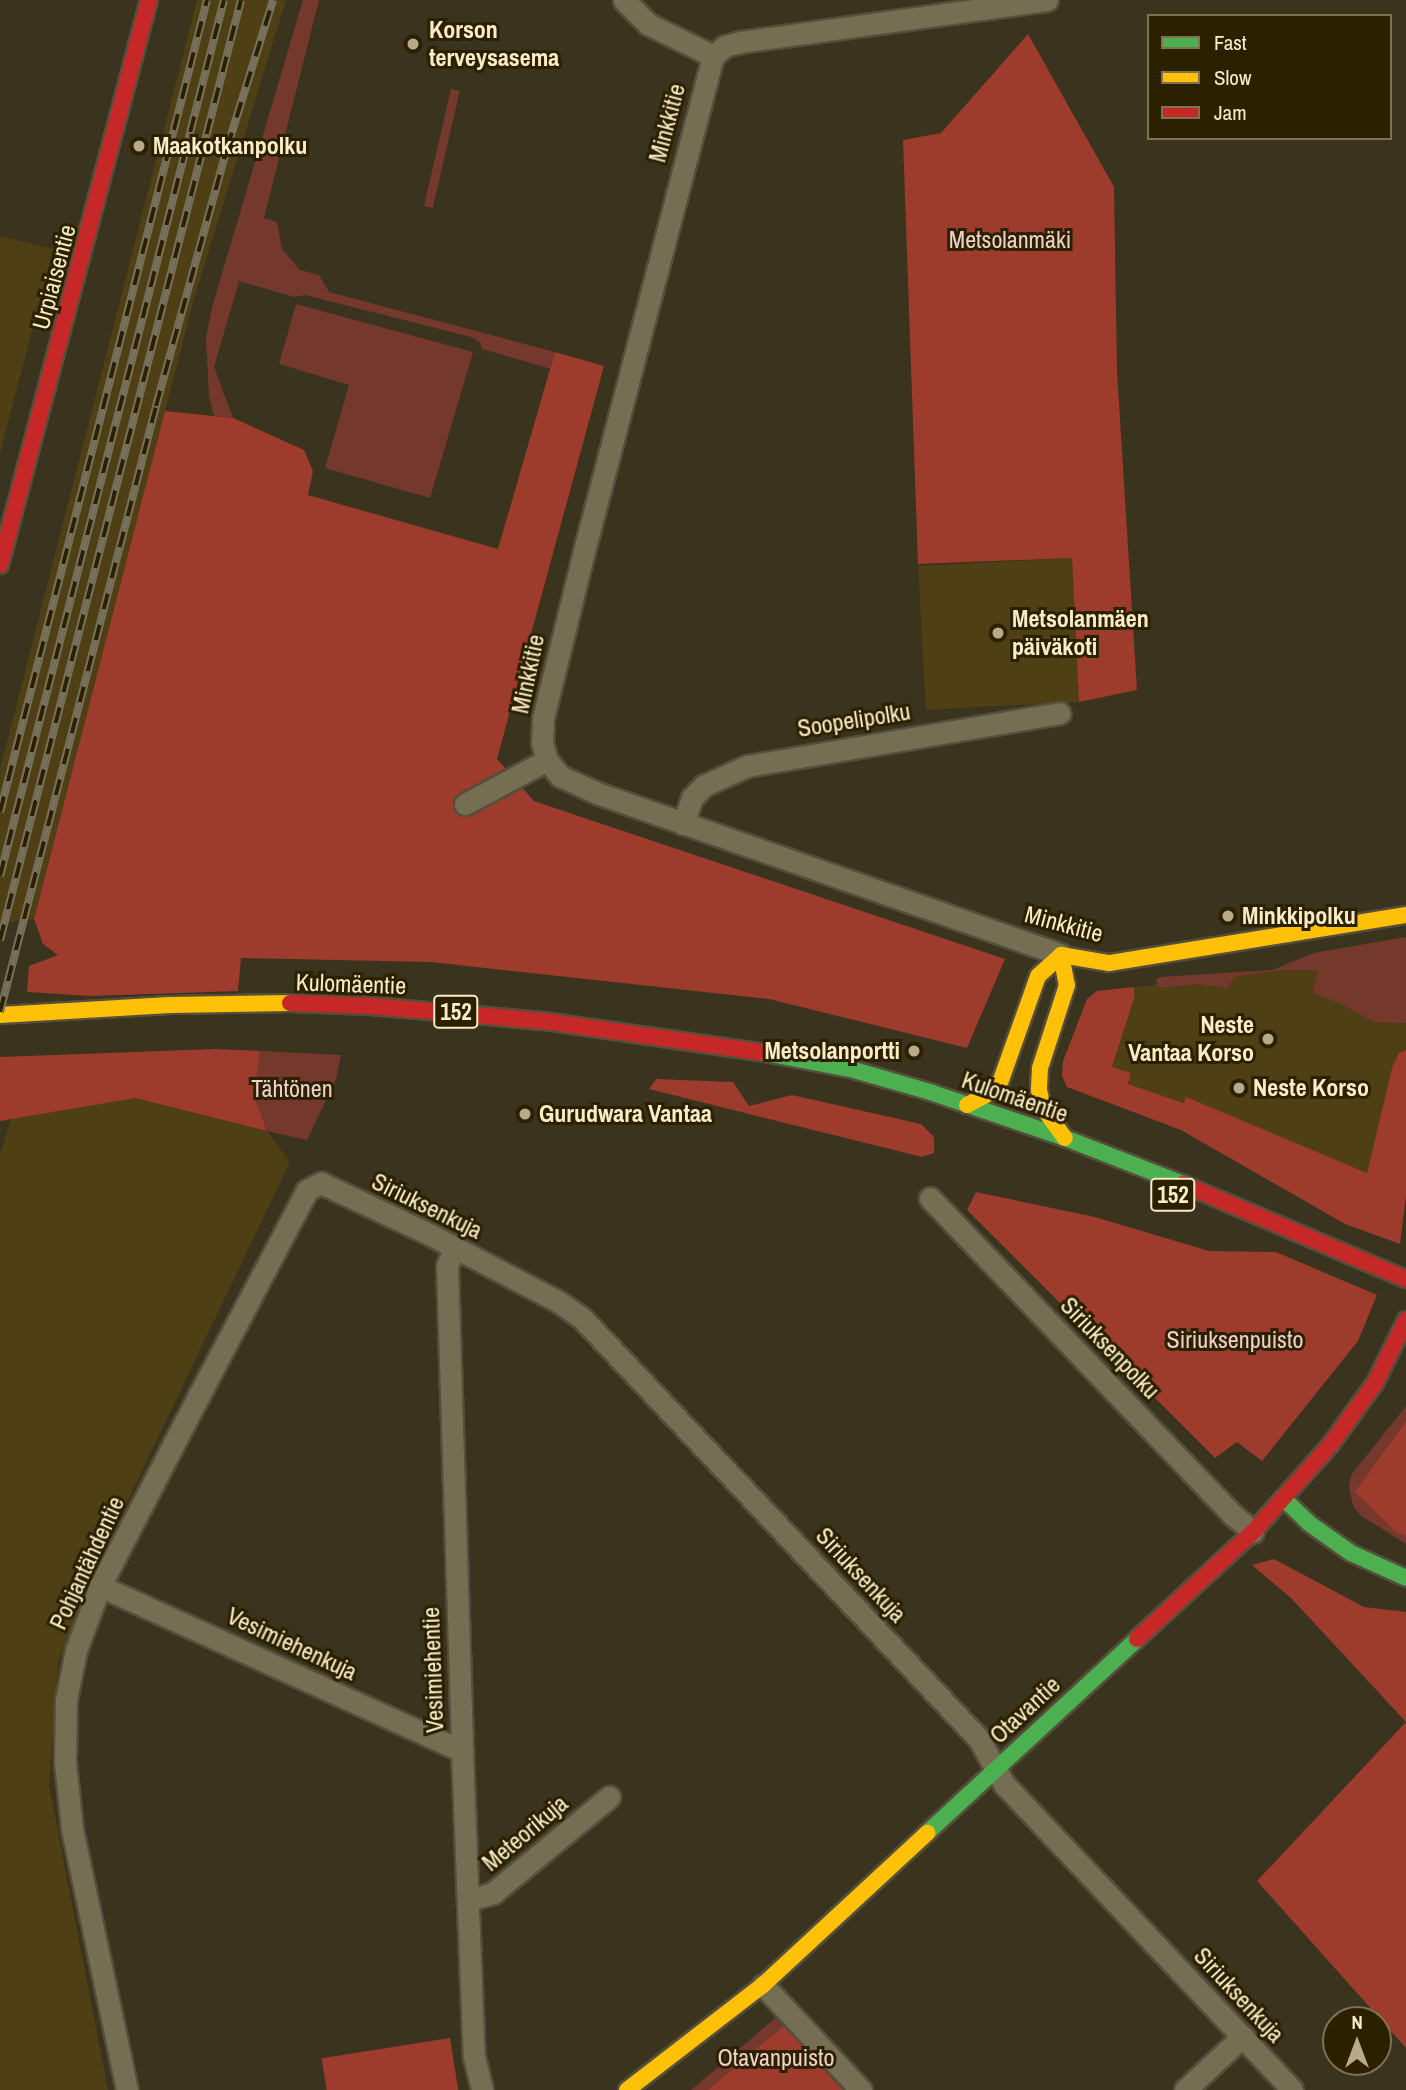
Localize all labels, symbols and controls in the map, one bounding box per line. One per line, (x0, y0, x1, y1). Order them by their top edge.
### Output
legend (1147, 14, 1392, 140)
place label: Korson terveysasema (429, 16, 559, 72)
text: Fast (1214, 28, 1247, 57)
marker: Korson terveysasema (403, 34, 423, 54)
text: Slow (1214, 63, 1251, 92)
street label: Minkkitie (643, 81, 691, 165)
text: Jam (1214, 98, 1247, 127)
place label: Maakotkanpolku (153, 132, 307, 160)
marker: Maakotkanpolku (131, 138, 147, 154)
street label: Urpiaisentie (26, 221, 82, 333)
park label: Metsolanmäki (949, 226, 1071, 254)
place label: Metsolanmäen päiväkoti (1012, 605, 1149, 661)
marker: Metsolanmäen päiväkoti (990, 625, 1006, 641)
street label: Minkkitie (506, 632, 550, 716)
street label: Soopelipolku (796, 697, 912, 743)
street label: Minkkitie (1022, 900, 1106, 948)
place label: Minkkipolku (1242, 902, 1356, 930)
marker: Minkkipolku (1220, 908, 1236, 924)
street label: Kulomäentie (295, 968, 407, 1000)
road number: 152 (433, 993, 479, 1032)
place label: Neste Vantaa Korso (1128, 1011, 1254, 1067)
marker: Neste Vantaa Korso (1260, 1031, 1276, 1047)
place label: Metsolanportti (764, 1037, 900, 1065)
marker: Metsolanportti (906, 1043, 922, 1059)
street label: Kulomäentie (958, 1065, 1072, 1129)
place label: Neste Korso (1253, 1074, 1369, 1102)
park label: Tähtönen (251, 1075, 333, 1103)
marker: Neste Korso (1231, 1080, 1247, 1096)
place label: Gurudwara Vantaa (539, 1100, 712, 1128)
marker: Gurudwara Vantaa (517, 1106, 533, 1122)
street label: Siriuksenkuja (367, 1167, 487, 1245)
road number: 152 (1150, 1176, 1196, 1214)
street label: Siriuksenpolku (1054, 1291, 1166, 1405)
park label: Siriuksenpuisto (1167, 1326, 1303, 1354)
street label: Pohjantähdentie (44, 1492, 130, 1634)
street label: Siriuksenkuja (810, 1522, 912, 1628)
street label: Vesimiehenkuja (222, 1601, 362, 1687)
street label: Vesimiehentie (416, 1607, 450, 1733)
street label: Otavantie (984, 1670, 1066, 1750)
street label: Meteorikuja (476, 1789, 574, 1877)
street label: Siriuksenkuja (1188, 1942, 1290, 2048)
north arrow (1322, 2006, 1392, 2076)
text: N (1351, 2009, 1363, 2035)
park label: Otavanpuisto (717, 2044, 835, 2072)

